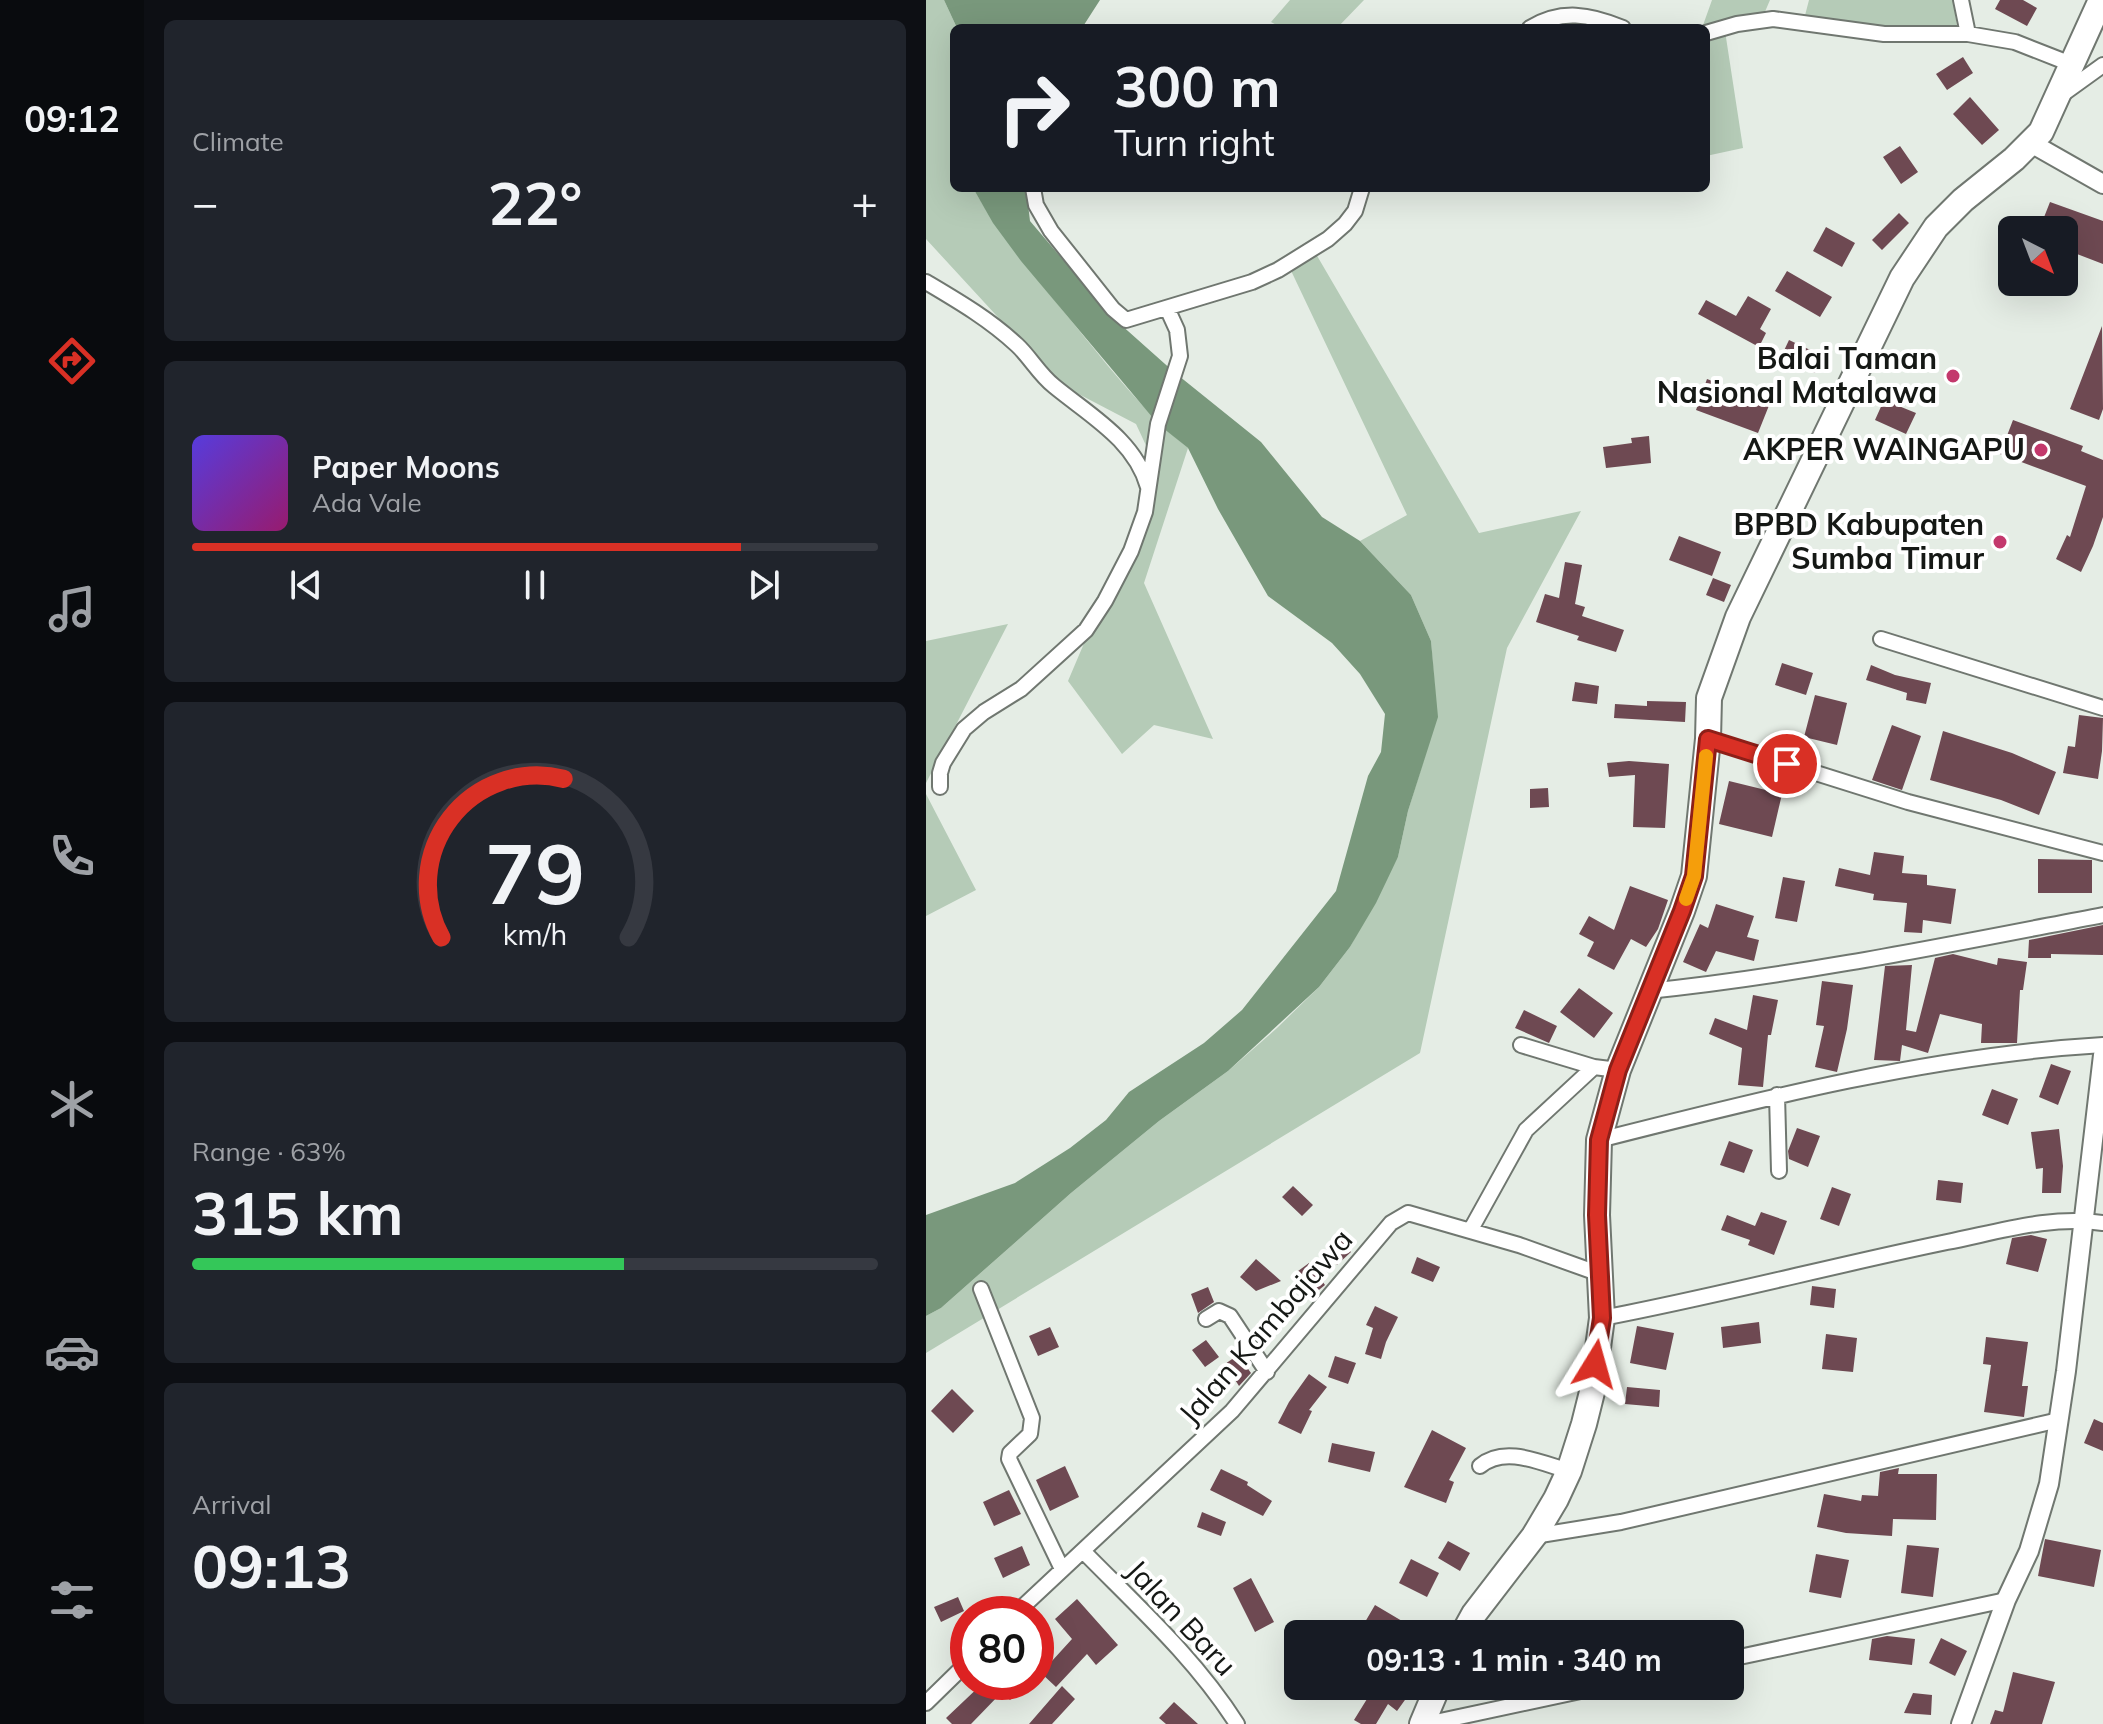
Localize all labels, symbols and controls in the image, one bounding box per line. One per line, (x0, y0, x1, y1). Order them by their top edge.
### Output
text: 300 m (1114, 51, 1281, 121)
icon: right (982, 56, 1086, 160)
text: 09:12 (24, 96, 120, 141)
text: Turn right (1114, 120, 1275, 165)
text: Climate (192, 125, 284, 158)
text: 22° (488, 165, 582, 240)
text: − (192, 175, 218, 230)
text: + (852, 175, 878, 230)
north arrow (1998, 216, 2078, 296)
map controls (1998, 216, 2078, 296)
icon: directions (44, 333, 100, 389)
place label: Balai Taman Nasional Matalawa (1657, 339, 1937, 411)
marker: Balai Taman Nasional Matalawa (1944, 367, 1962, 385)
place label: AKPER WAINGAPU (1743, 430, 2025, 468)
marker: AKPER WAINGAPU (2032, 441, 2050, 459)
text: Paper Moons (312, 448, 500, 486)
text: Ada Vale (312, 486, 422, 519)
place label: BPBD Kabupaten Sumba Timur (1734, 505, 1984, 577)
marker: BPBD Kabupaten Sumba Timur (1991, 533, 2009, 551)
icon: previous (284, 563, 328, 607)
icon: pause (513, 563, 557, 607)
icon: next (742, 563, 786, 607)
icon: music (44, 581, 100, 637)
pin (1753, 730, 1821, 798)
icon: arrive (1765, 742, 1809, 786)
text: 79 (485, 820, 585, 925)
icon: phone (44, 828, 100, 884)
text: km/h (503, 916, 567, 952)
icon: climate (44, 1076, 100, 1132)
text: Range · 63% (192, 1135, 346, 1168)
text: 315 km (192, 1175, 404, 1250)
street label: Jalan Kambajawa (1170, 1221, 1360, 1432)
position arrow (1553, 1322, 1637, 1406)
icon: car (44, 1324, 100, 1380)
text: Arrival (192, 1488, 272, 1521)
text: 09:13 (192, 1528, 351, 1603)
street label: Jalan Baru (1118, 1551, 1245, 1683)
icon: filters (44, 1572, 100, 1628)
speed limit sign: 80 (950, 1596, 1054, 1700)
text: 09:13 · 1 min · 340 m (1366, 1641, 1662, 1679)

